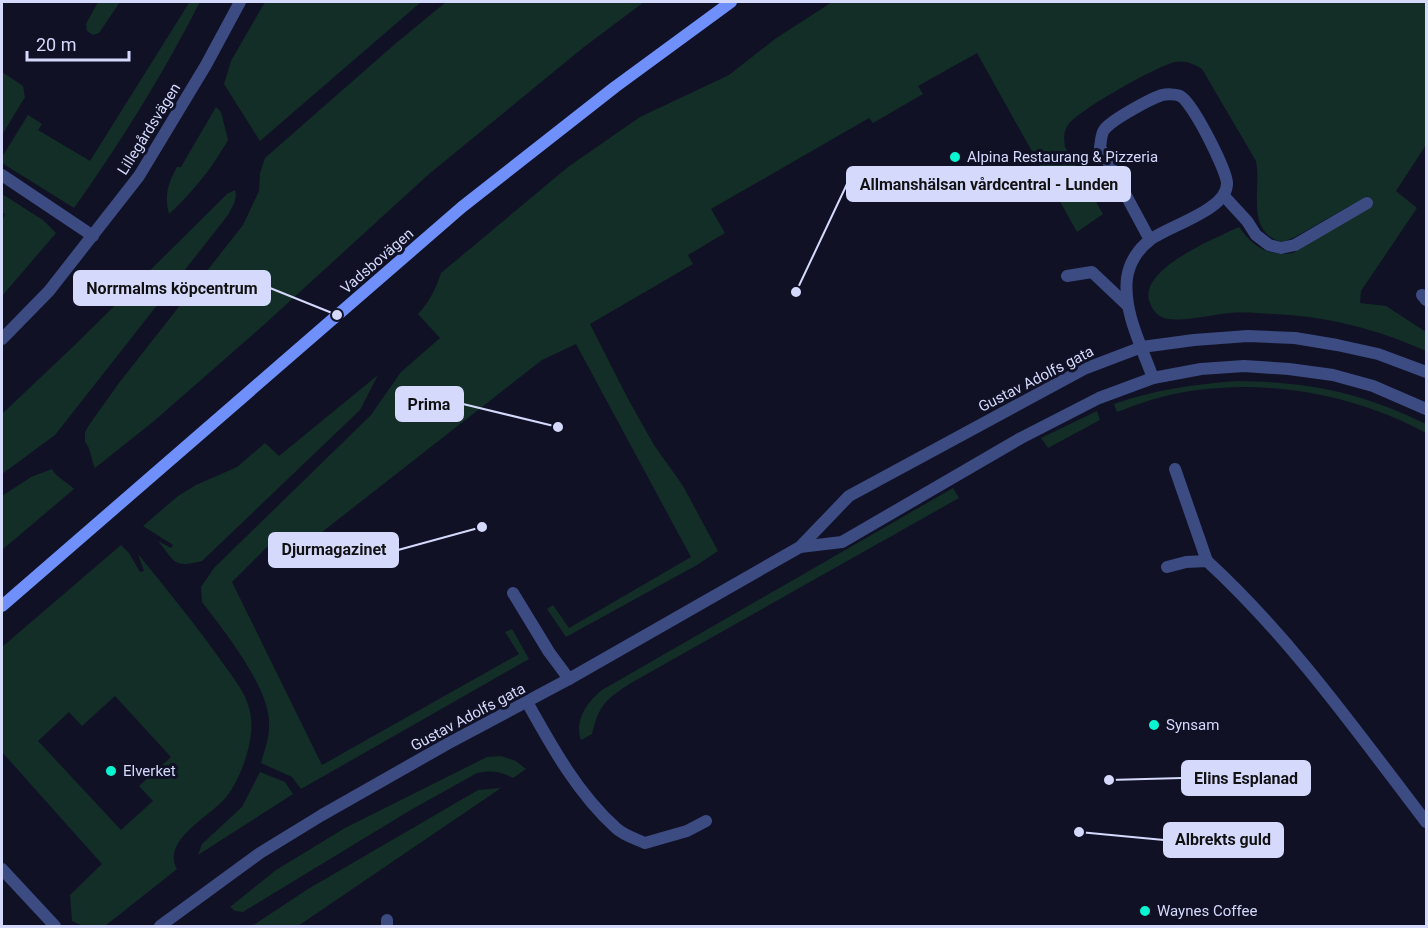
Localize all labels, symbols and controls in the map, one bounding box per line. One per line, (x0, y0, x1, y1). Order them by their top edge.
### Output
scale bar (27, 24, 129, 62)
text: 20 m (36, 34, 76, 55)
street label: Lillegårdsvägen (114, 80, 184, 178)
place label: Alpina Restaurang & Pizzeria (967, 148, 1158, 166)
marker: Alpina Restaurang & Pizzeria (948, 150, 962, 164)
callout: Allmanshälsan vårdcentral - Lunden (847, 167, 1130, 201)
text: Allmanshälsan vårdcentral - Lunden (860, 175, 1118, 194)
street label: Vadsbovägen (337, 225, 417, 297)
callout: Norrmalms köpcentrum (74, 271, 270, 305)
text: Norrmalms köpcentrum (86, 279, 258, 298)
street label: Gustav Adolfs gata (975, 342, 1097, 416)
callout: Prima (396, 387, 463, 421)
text: Prima (408, 395, 451, 414)
callout: Djurmagazinet (269, 533, 398, 567)
text: Djurmagazinet (282, 540, 387, 559)
street label: Gustav Adolfs gata (408, 679, 528, 755)
place label: Synsam (1166, 716, 1219, 734)
marker: Synsam (1147, 718, 1161, 732)
callout: Elins Esplanad (1182, 761, 1310, 795)
place label: Elverket (123, 762, 176, 780)
marker: Elverket (104, 764, 118, 778)
text: Elins Esplanad (1194, 769, 1298, 788)
callout: Albrekts guld (1164, 823, 1283, 857)
text: Albrekts guld (1175, 830, 1271, 849)
place label: Waynes Coffee (1157, 902, 1257, 920)
marker: Waynes Coffee (1138, 904, 1152, 918)

